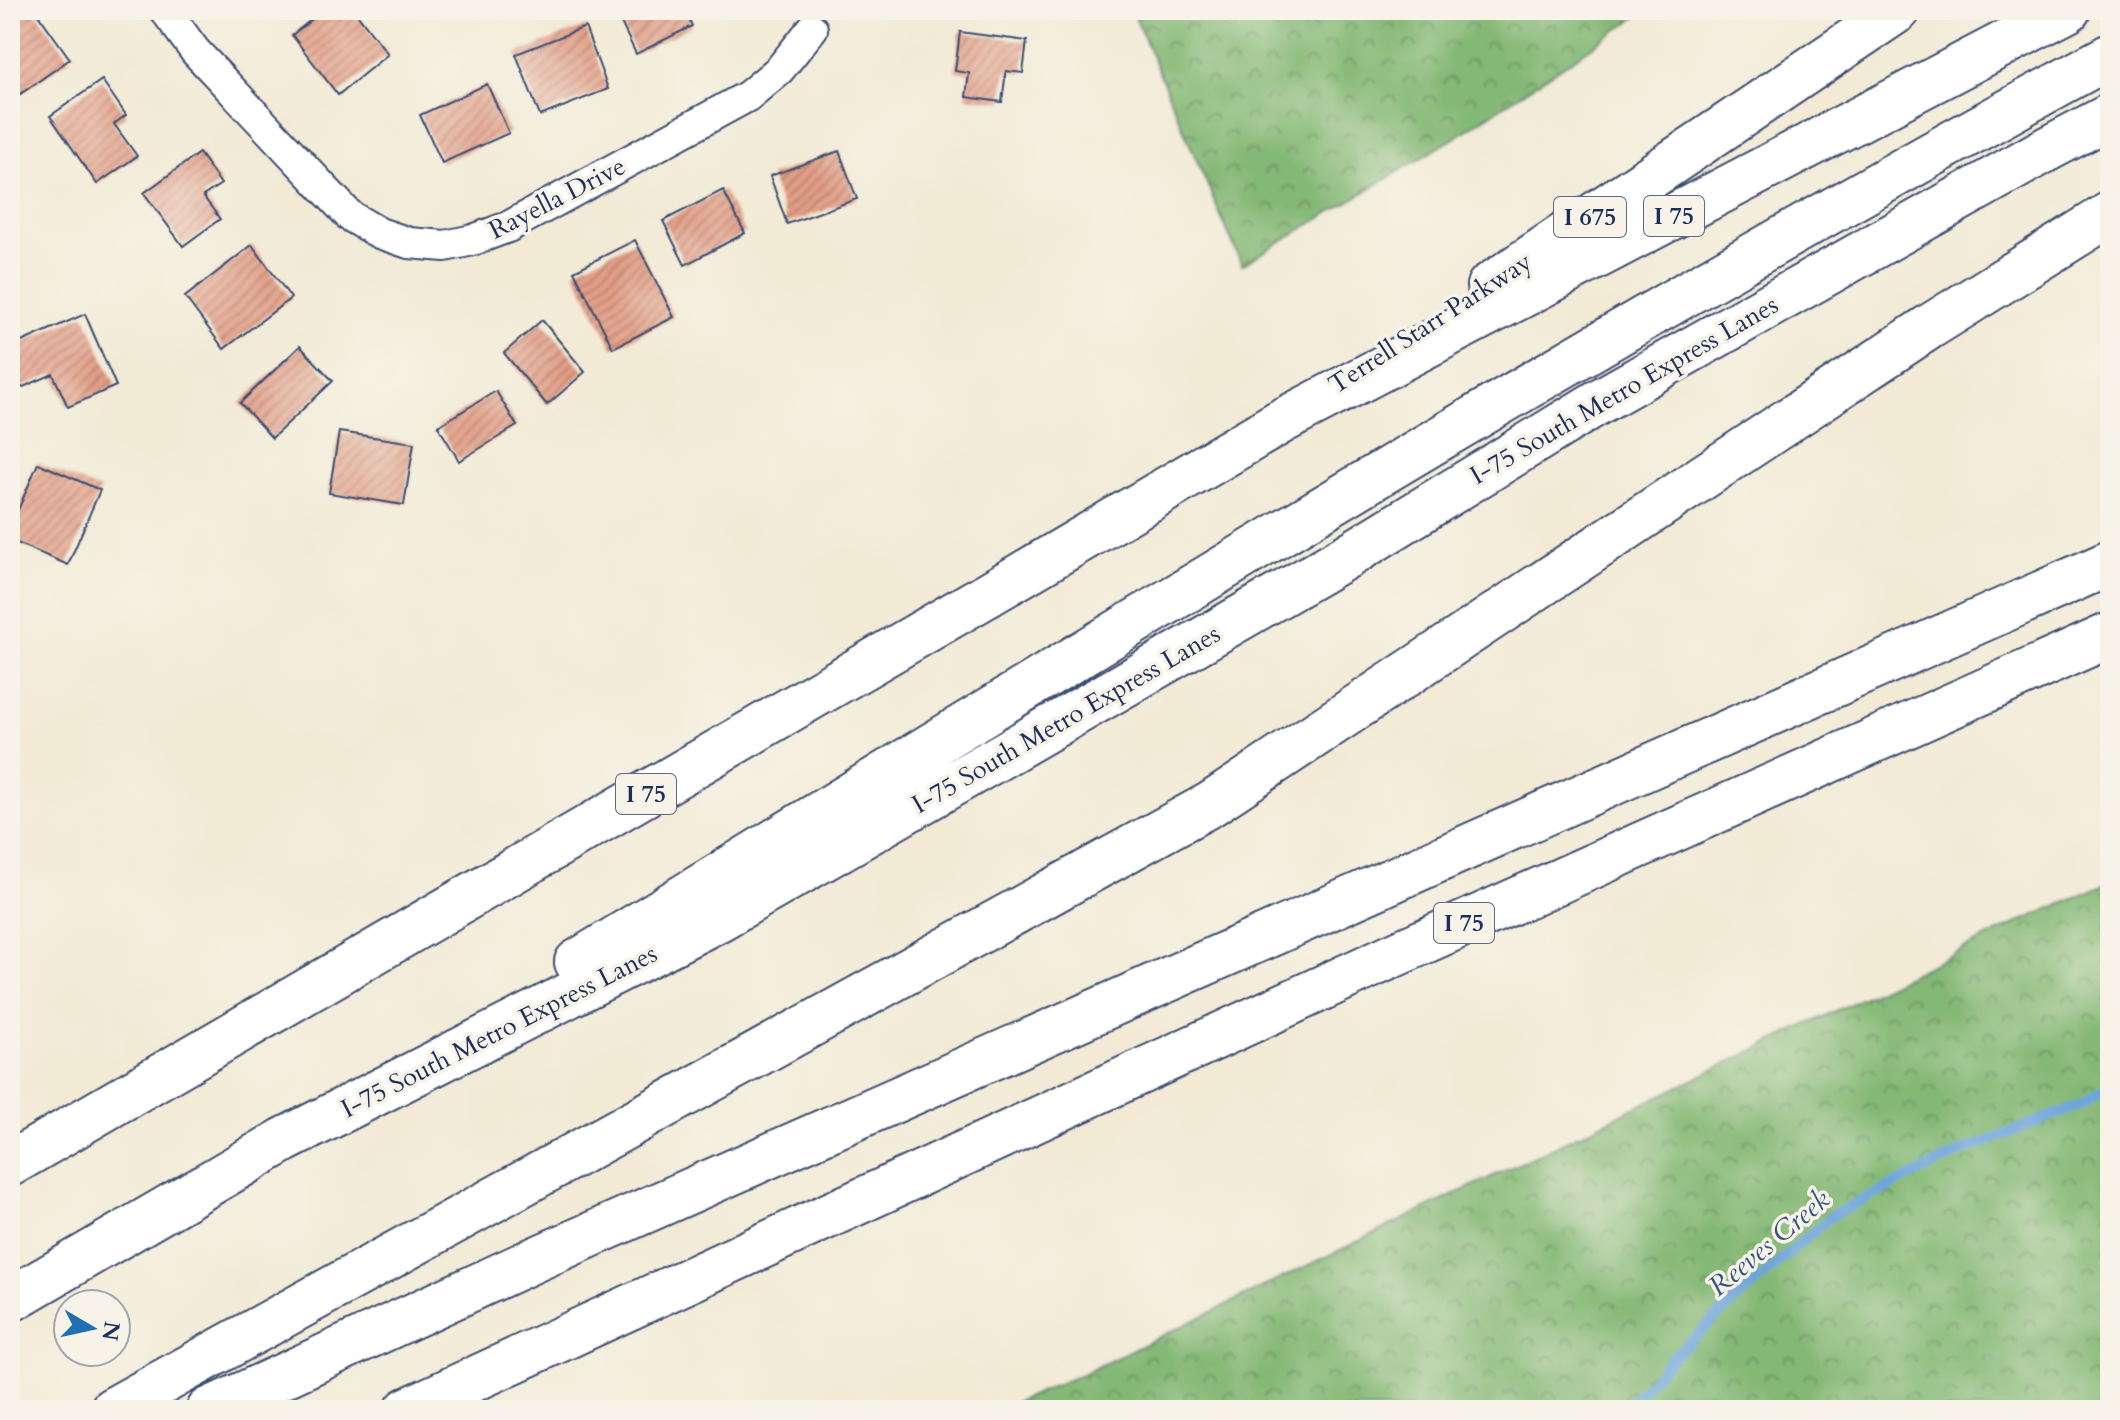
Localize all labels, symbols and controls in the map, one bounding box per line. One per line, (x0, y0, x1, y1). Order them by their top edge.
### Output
street label: Rayella Drive (483, 149, 631, 247)
road number: I 75 (1644, 196, 1704, 236)
road number: I 675 (1554, 197, 1626, 237)
street label: Terrell Starr Parkway (1321, 244, 1539, 402)
street label: I-75 South Metro Express Lanes (1463, 287, 1785, 493)
street label: I-75 South Metro Express Lanes (905, 616, 1227, 822)
road number: I 75 (616, 774, 676, 814)
road number: I 75 (1434, 903, 1494, 943)
street label: I-75 South Metro Express Lanes (335, 936, 663, 1126)
water label: Reeves Creek (1700, 1181, 1838, 1305)
north arrow (52, 1288, 132, 1368)
text: N (94, 1319, 127, 1343)

